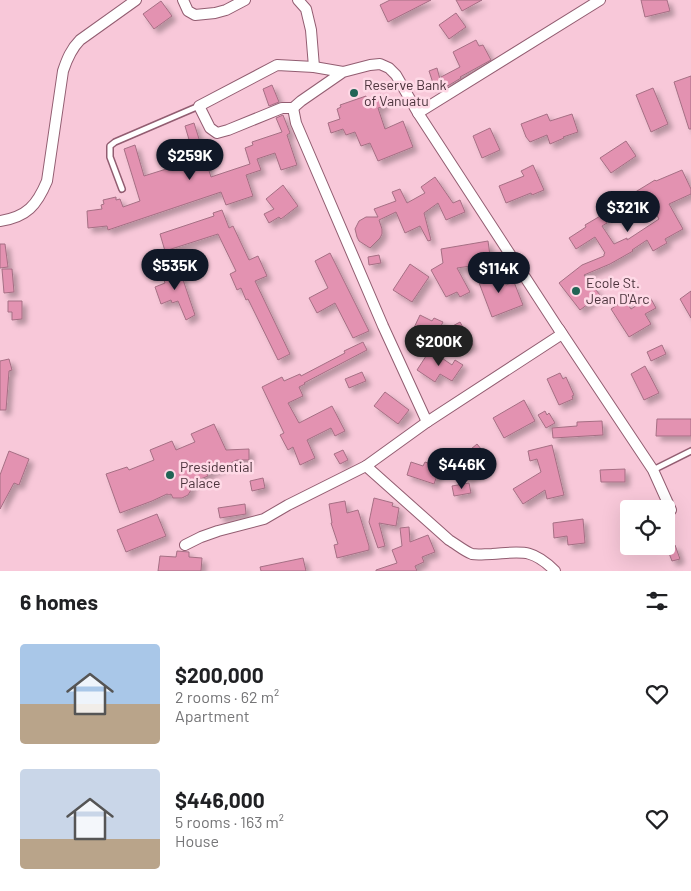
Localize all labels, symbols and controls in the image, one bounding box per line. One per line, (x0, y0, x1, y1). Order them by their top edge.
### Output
place label: Reserve Bank of Vanuatu (364, 76, 447, 109)
marker: Reserve Bank of Vanuatu (348, 87, 360, 99)
pin: $259K (155, 138, 225, 181)
text: $259K (167, 145, 213, 164)
pin: $321K (593, 190, 663, 233)
text: $321K (607, 197, 649, 216)
pin: $535K (140, 248, 210, 291)
pin: $114K (464, 252, 534, 294)
text: $535K (152, 255, 198, 274)
text: $114K (479, 258, 519, 277)
place label: Ecole St. Jean D'Arc (586, 274, 649, 307)
marker: Ecole St. Jean D'Arc (570, 285, 582, 297)
pin: $200K (404, 324, 474, 367)
text: $200K (416, 331, 462, 350)
pin: $446K (427, 448, 497, 490)
text: $446K (438, 454, 486, 473)
place label: Presidential Palace (180, 458, 253, 491)
marker: Presidential Palace (164, 469, 176, 481)
map controls (620, 500, 675, 555)
button: locate (620, 500, 675, 555)
icon: filters (643, 587, 671, 615)
text: 6 homes (20, 589, 98, 614)
text: $200,000 (175, 662, 264, 687)
icon: home (60, 664, 120, 724)
icon: heart (643, 680, 671, 708)
text: 2 rooms · 62 m² (175, 687, 279, 706)
text: Apartment (175, 706, 250, 725)
text: $446,000 (175, 787, 265, 812)
icon: home (60, 789, 120, 849)
icon: heart (643, 805, 671, 833)
text: 5 rooms · 163 m² (175, 812, 284, 831)
text: House (175, 831, 219, 850)

